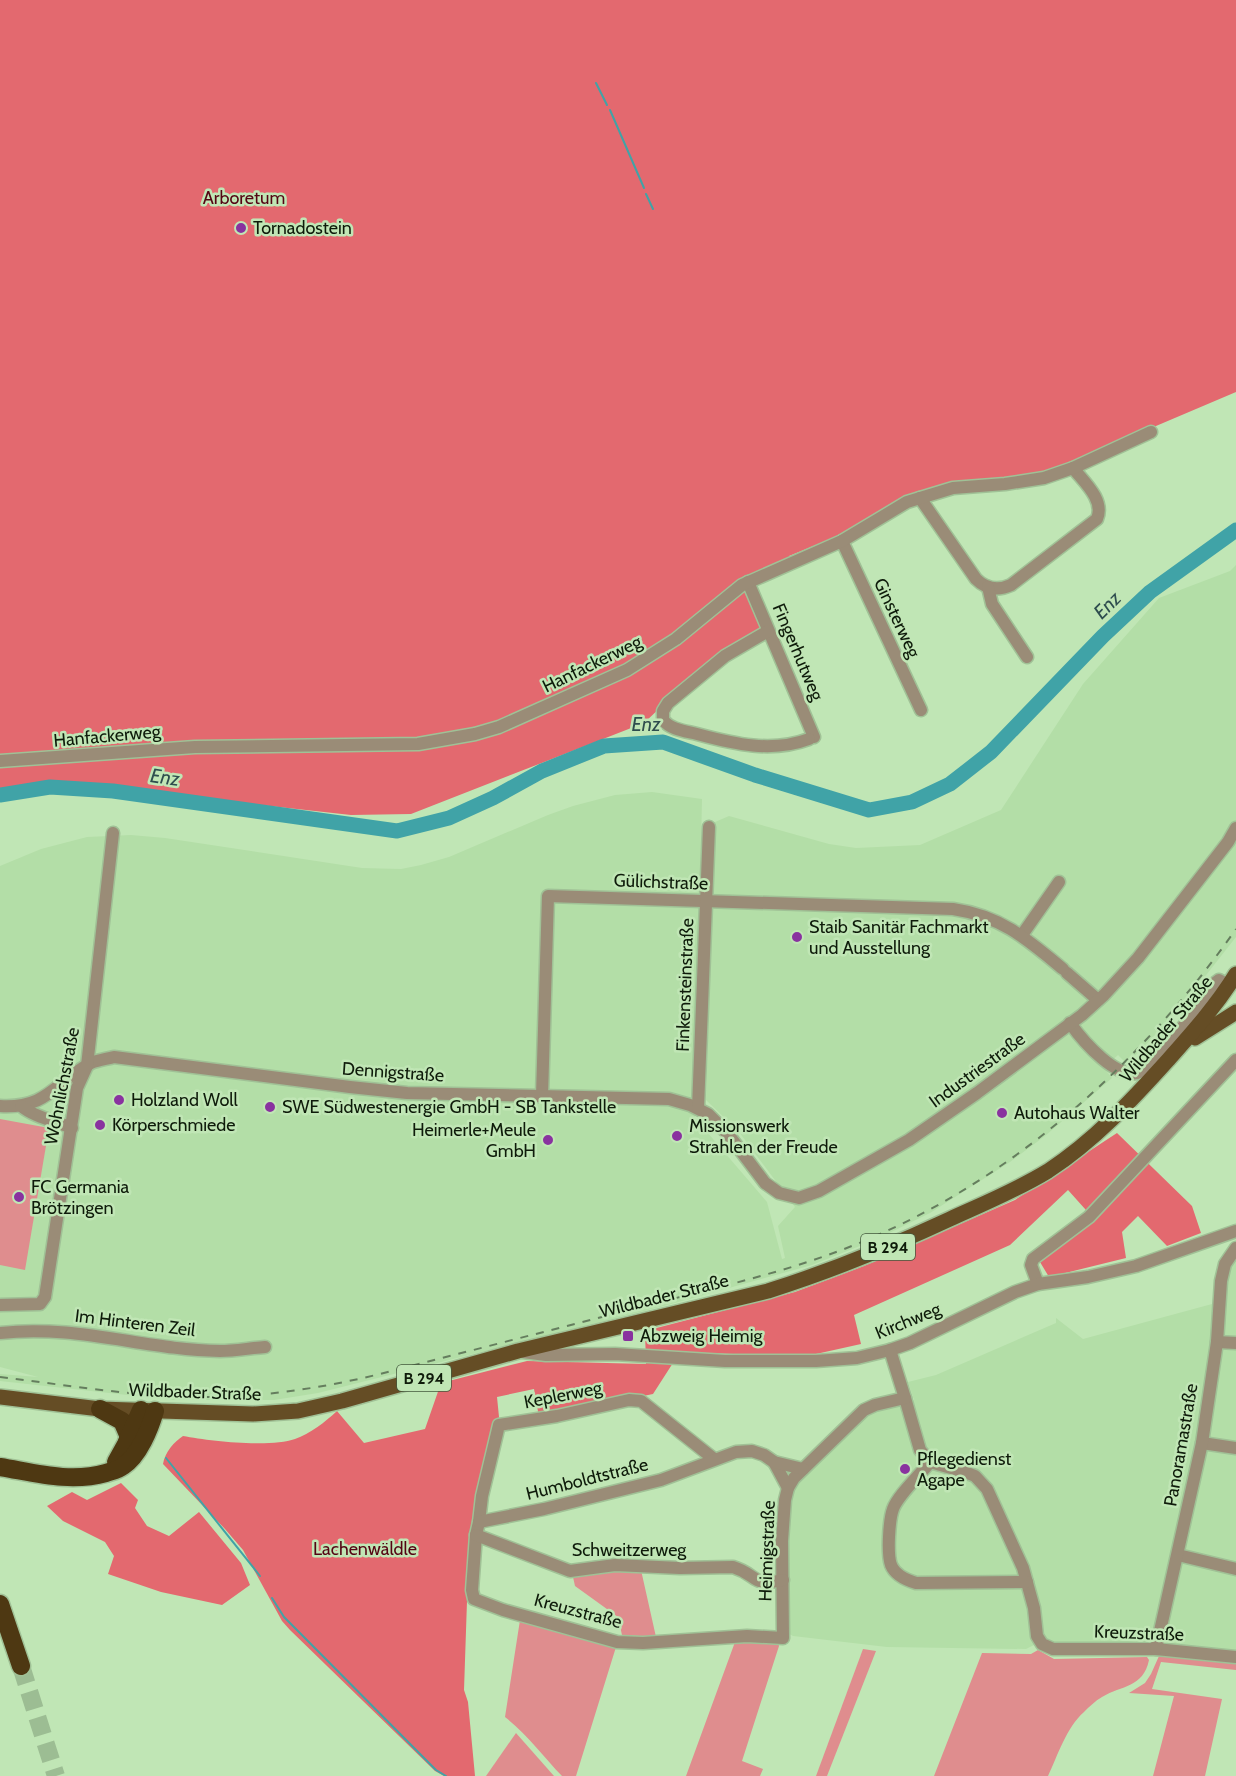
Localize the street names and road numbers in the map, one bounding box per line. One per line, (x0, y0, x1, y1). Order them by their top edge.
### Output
street label: Ginsterweg (869, 575, 925, 662)
street label: Fingerhutweg (768, 600, 829, 705)
street label: Hanfackerweg (539, 630, 646, 697)
street label: Hanfackerweg (52, 720, 163, 752)
street label: Gülichstraße (613, 869, 709, 895)
street label: Finkensteinstraße (672, 918, 698, 1052)
street label: Wildbader Straße (1115, 971, 1217, 1087)
street label: Wohnlichstraße (40, 1025, 84, 1147)
street label: Industriestraße (925, 1028, 1029, 1112)
street label: Dennigstraße (341, 1057, 445, 1087)
road number: B 294 (861, 1234, 915, 1260)
street label: Wildbader Straße (597, 1269, 731, 1323)
street label: Kirchweg (872, 1298, 945, 1344)
street label: Im Hinteren Zeil (74, 1305, 197, 1341)
road number: B 294 (397, 1365, 451, 1391)
street label: Keplerweg (522, 1376, 605, 1413)
street label: Wildbader Straße (128, 1379, 262, 1405)
street label: Panoramastraße (1159, 1382, 1203, 1508)
street label: Humboldtstraße (524, 1453, 650, 1505)
street label: Heimigstraße (754, 1500, 780, 1602)
street label: Schweitzerweg (572, 1539, 687, 1561)
street label: Kreuzstraße (532, 1589, 624, 1633)
street label: Kreuzstraße (1094, 1620, 1184, 1646)

